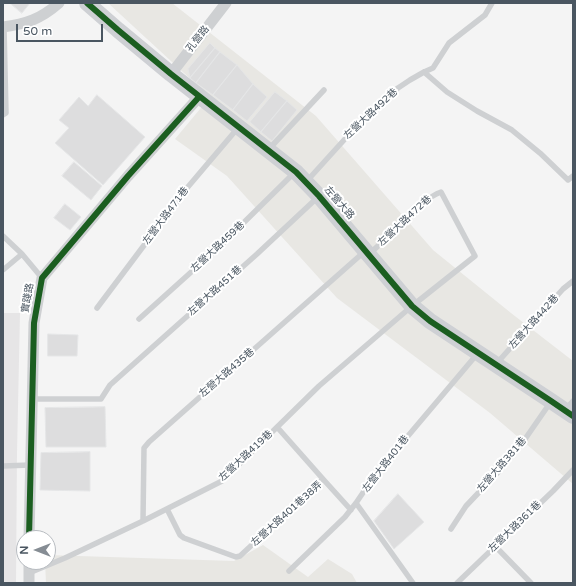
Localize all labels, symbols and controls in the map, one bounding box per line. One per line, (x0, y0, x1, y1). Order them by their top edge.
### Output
scale bar (18, 16, 105, 42)
street label: 孔營路 (184, 23, 212, 55)
text: 50 m (23, 24, 52, 38)
street label: 左營大路492巷 (342, 86, 400, 142)
street label: 左營大路 (321, 184, 357, 222)
street label: 左營大路471巷 (140, 185, 192, 247)
street label: 左營大路472巷 (376, 193, 434, 249)
street label: 左營大路459巷 (189, 219, 247, 275)
street label: 左營大路451巷 (185, 264, 245, 318)
street label: 實踐路 (19, 282, 37, 314)
street label: 左營大路442巷 (507, 292, 561, 352)
street label: 左營大路435巷 (197, 346, 257, 400)
street label: 左營大路419巷 (217, 428, 275, 484)
street label: 左營大路401巷 (360, 433, 412, 495)
street label: 左營大路381巷 (475, 435, 529, 495)
street label: 左營大路401巷38弄 (249, 479, 325, 549)
street label: 左營大路361巷 (486, 499, 544, 555)
north arrow (16, 530, 56, 570)
text: N (18, 546, 31, 554)

